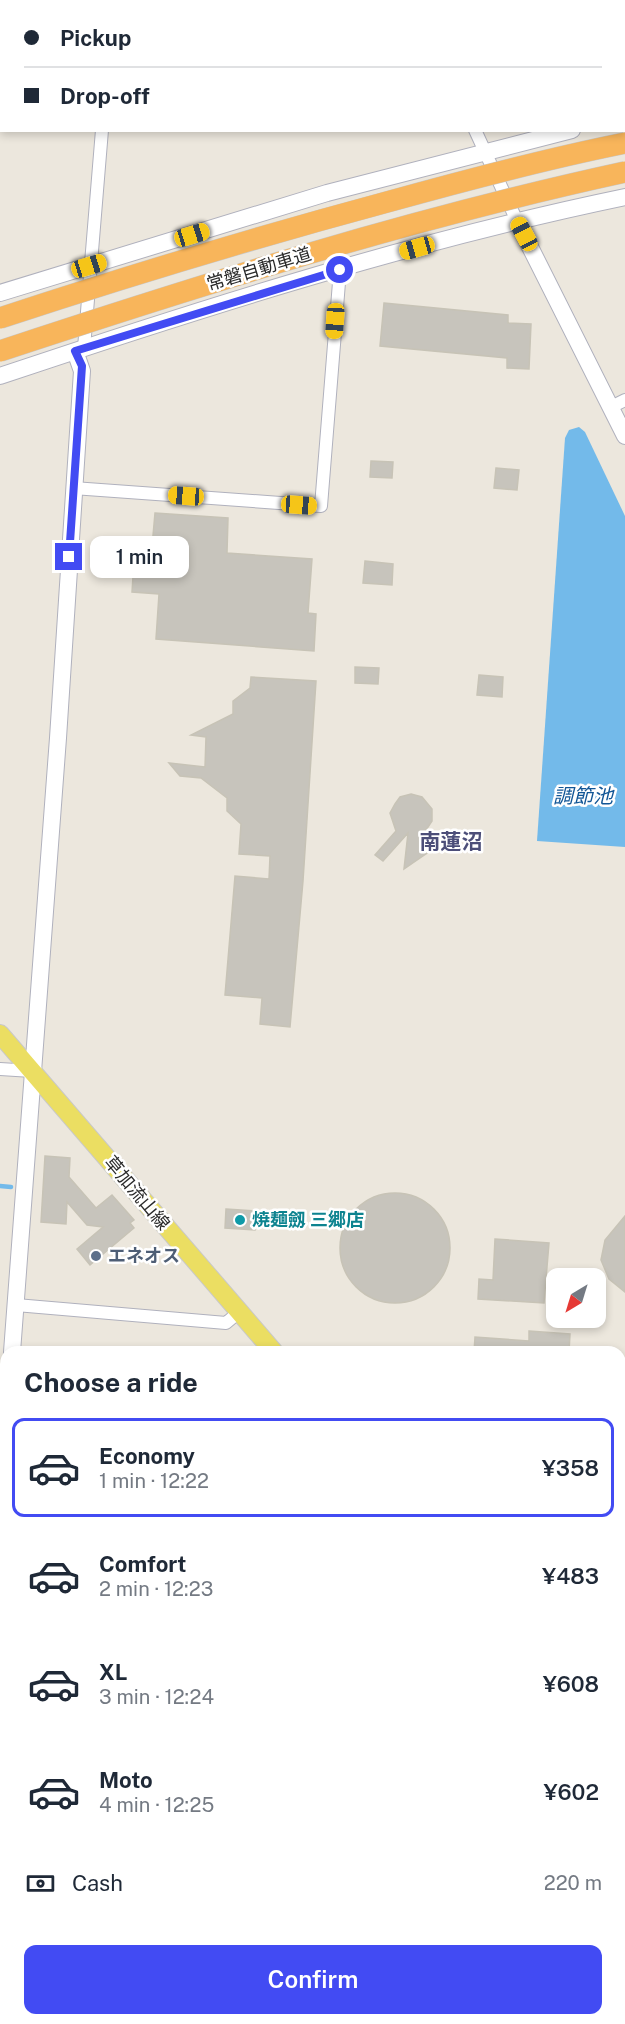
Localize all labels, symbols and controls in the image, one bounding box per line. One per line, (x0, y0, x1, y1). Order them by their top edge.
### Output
text: Pickup (60, 25, 131, 51)
text: Drop-off (60, 83, 150, 109)
car (508, 214, 540, 254)
car (172, 221, 212, 249)
car (397, 234, 437, 262)
street label: 常磐自動車道 (204, 243, 314, 294)
car (69, 252, 109, 280)
route start (326, 256, 353, 283)
car (325, 302, 345, 340)
car (167, 486, 205, 506)
car (280, 495, 318, 515)
callout: 1 min (90, 536, 189, 578)
route end (55, 543, 82, 570)
text: 1 min (116, 545, 163, 569)
water label: 調節池 (553, 784, 615, 808)
district label: 南蓮沼 (420, 829, 483, 854)
street label: 草加流山線 (100, 1151, 174, 1234)
place label: 焼麺劔 三郷店 (252, 1209, 364, 1230)
marker: 焼麺劔 三郷店 (233, 1213, 247, 1227)
place label: エネオス (108, 1245, 180, 1266)
marker: エネオス (89, 1249, 103, 1263)
north arrow (546, 1268, 606, 1328)
map controls (546, 1268, 606, 1328)
text: Choose a ride (24, 1366, 198, 1398)
icon: car (27, 1441, 81, 1495)
text: Economy (99, 1443, 195, 1469)
text: ¥358 (542, 1455, 599, 1481)
text: 1 min · 12:22 (99, 1469, 209, 1493)
icon: car (27, 1549, 81, 1603)
text: Comfort (99, 1551, 186, 1577)
text: ¥483 (542, 1563, 599, 1589)
text: 2 min · 12:23 (99, 1577, 213, 1601)
icon: car (27, 1657, 81, 1711)
text: XL (99, 1659, 127, 1685)
text: ¥608 (543, 1671, 599, 1697)
text: 3 min · 12:24 (99, 1685, 214, 1709)
icon: car (27, 1765, 81, 1819)
text: Moto (99, 1767, 153, 1793)
text: ¥602 (543, 1779, 599, 1805)
text: 4 min · 12:25 (99, 1793, 214, 1817)
icon: cash (24, 1867, 57, 1900)
text: Cash (72, 1870, 123, 1896)
text: 220 m (544, 1871, 602, 1895)
button: Confirm (24, 1945, 602, 2014)

